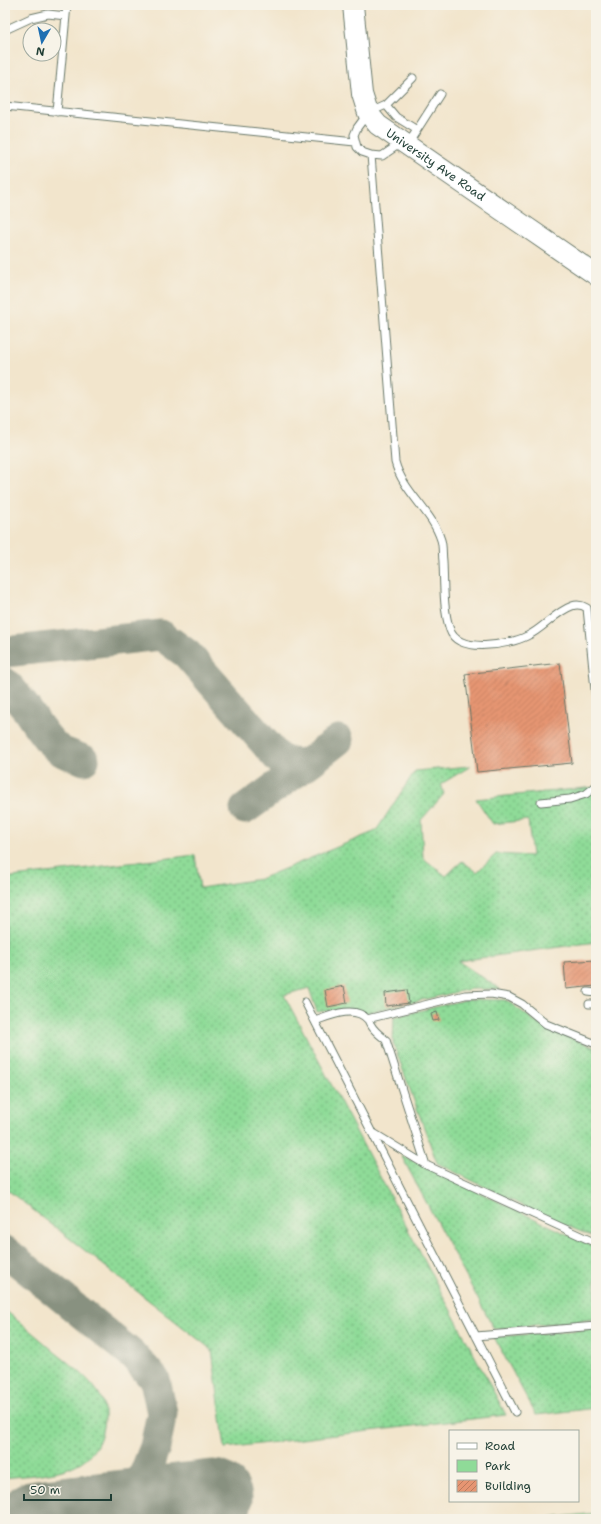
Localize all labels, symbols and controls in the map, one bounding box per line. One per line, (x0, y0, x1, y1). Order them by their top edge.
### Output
north arrow (22, 22, 62, 62)
text: N (35, 43, 46, 59)
street label: University Ave Road (383, 125, 489, 205)
legend (449, 1430, 579, 1502)
text: Road (485, 1438, 516, 1454)
text: Park (485, 1458, 511, 1474)
scale bar (24, 1476, 111, 1502)
text: Building (485, 1478, 531, 1494)
text: 50 m (30, 1482, 60, 1498)

